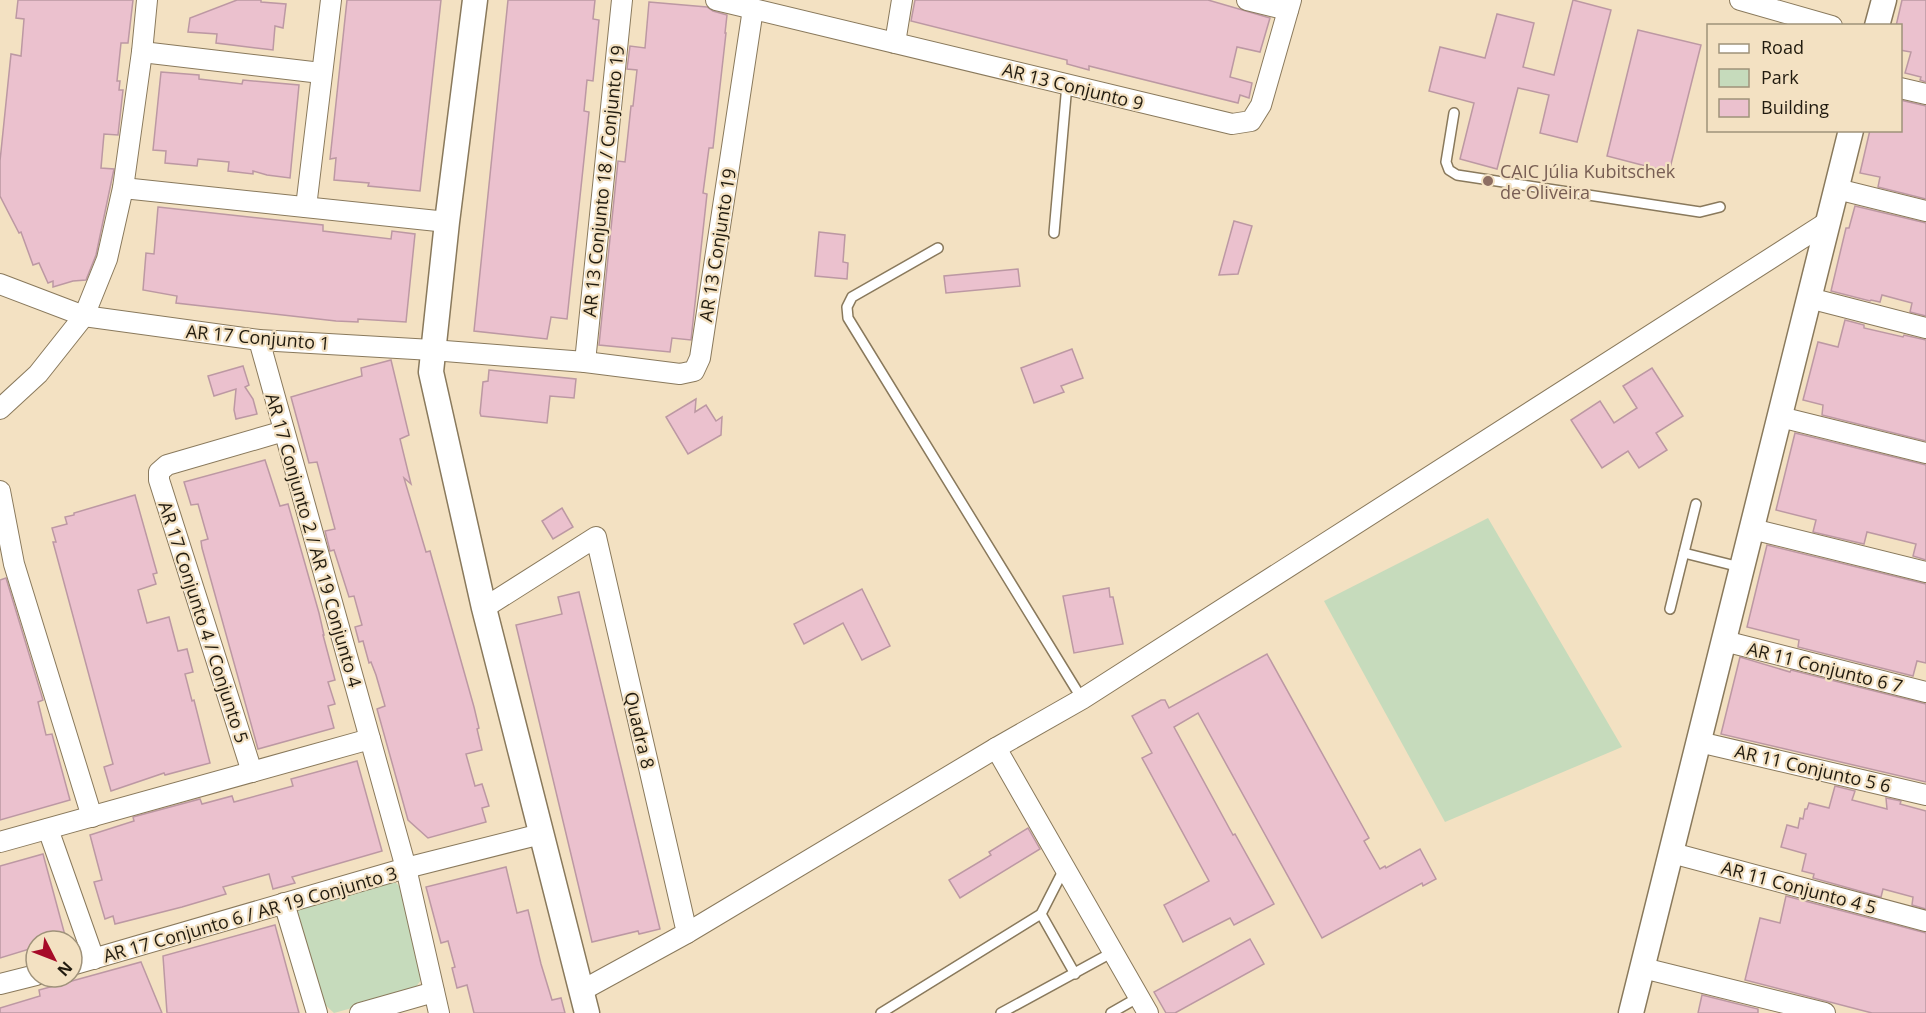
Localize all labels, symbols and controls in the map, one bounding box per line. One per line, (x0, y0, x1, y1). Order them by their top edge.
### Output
legend (1707, 24, 1902, 132)
text: Road (1761, 35, 1804, 59)
street label: AR 13 Conjunto 18 / Conjunto 19 (577, 44, 629, 318)
street label: AR 13 Conjunto 9 (1000, 57, 1146, 115)
text: Park (1761, 65, 1799, 89)
text: Building (1761, 95, 1829, 119)
place label: CAIC Júlia Kubitschek de Oliveira (1500, 159, 1676, 204)
street label: AR 13 Conjunto 19 (693, 167, 741, 323)
marker: CAIC Júlia Kubitschek de Oliveira (1481, 174, 1495, 188)
street label: AR 17 Conjunto 1 (185, 319, 331, 355)
street label: AR 17 Conjunto 2 / AR 19 Conjunto 4 (260, 390, 368, 690)
street label: AR 17 Conjunto 4 / Conjunto 5 (154, 498, 254, 746)
street label: AR 11 Conjunto 6 7 (1745, 636, 1905, 698)
street label: Quadra 8 (619, 689, 661, 771)
street label: AR 11 Conjunto 5 6 (1733, 738, 1893, 798)
street label: AR 11 Conjunto 4 5 (1719, 855, 1879, 919)
street label: AR 17 Conjunto 6 / AR 19 Conjunto 3 (100, 860, 400, 968)
north arrow (24, 929, 84, 989)
text: N (53, 957, 78, 981)

